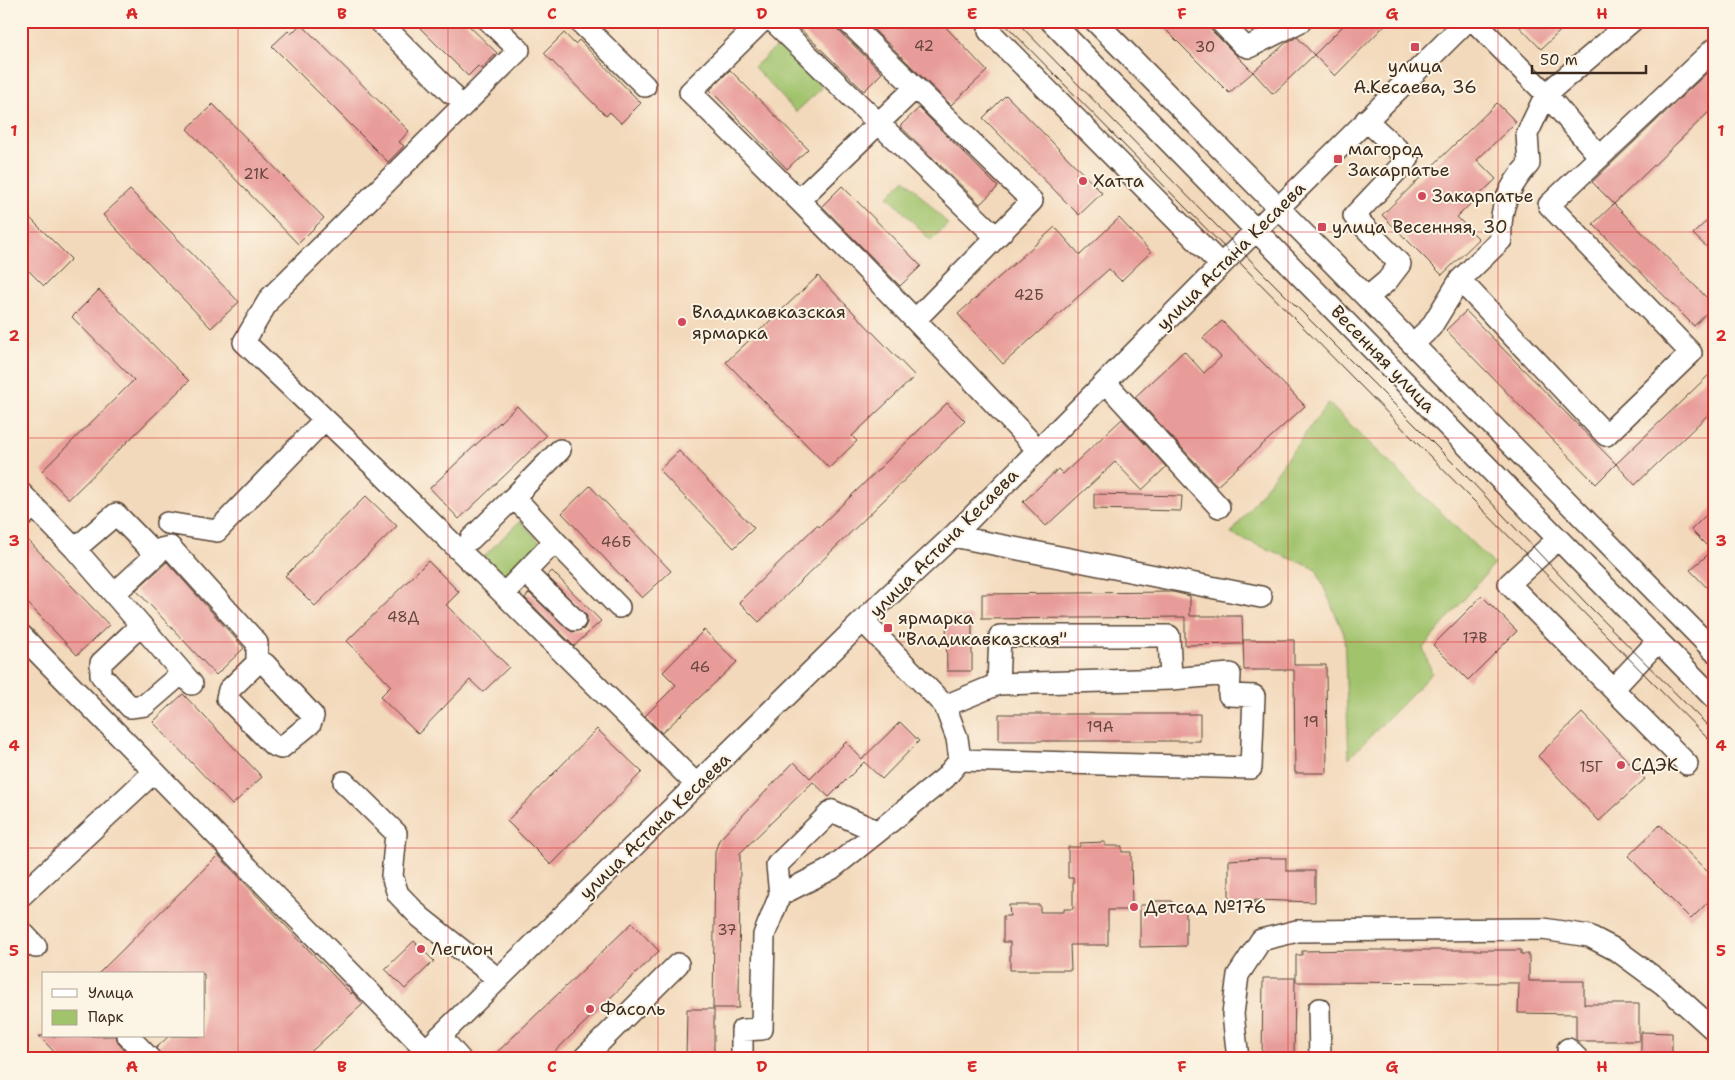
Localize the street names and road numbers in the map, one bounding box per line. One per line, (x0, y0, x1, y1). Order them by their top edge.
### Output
street label: улица Астана Кесаева (1151, 176, 1311, 336)
street label: Весенняя улица (1325, 300, 1441, 418)
street label: улица Астана Кесаева (864, 463, 1024, 623)
street label: улица Астана Кесаева (574, 747, 736, 905)

